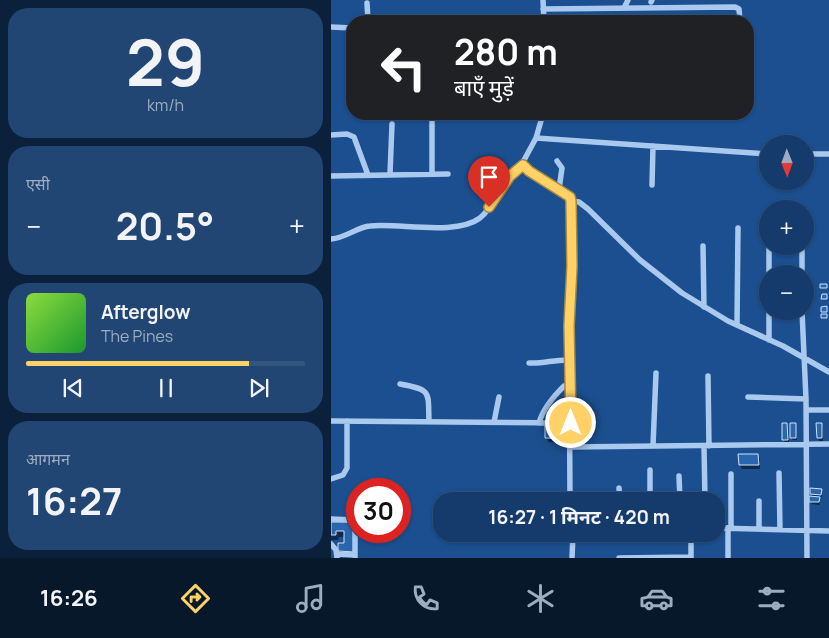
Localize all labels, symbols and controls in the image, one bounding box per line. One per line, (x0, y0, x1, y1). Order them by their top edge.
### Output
text: 29 (126, 17, 205, 106)
text: 280 m (454, 28, 558, 76)
icon: left (371, 35, 436, 100)
text: बाएँ मुड़ें (454, 73, 514, 103)
text: km/h (147, 94, 184, 116)
north arrow (759, 135, 813, 190)
map controls (759, 135, 814, 320)
pin (468, 156, 510, 207)
icon: arrive (475, 163, 503, 191)
text: एसी (26, 173, 50, 195)
text: 20.5° (116, 199, 214, 251)
button: + (759, 200, 814, 255)
text: − (26, 207, 41, 245)
text: + (289, 207, 305, 245)
button: − (759, 265, 814, 320)
text: Afterglow (101, 299, 190, 325)
text: The Pines (101, 325, 173, 347)
icon: previous (59, 374, 87, 402)
icon: pause (152, 374, 180, 402)
icon: next (245, 374, 273, 402)
position arrow (544, 396, 596, 448)
text: आगमन (26, 448, 70, 470)
text: 16:27 (26, 474, 122, 526)
speed limit sign: 30 (346, 478, 411, 543)
text: 16:27 · 1 मिनट · 420 m (488, 504, 670, 530)
icon: directions (178, 581, 213, 616)
icon: music (293, 581, 328, 616)
icon: phone (408, 581, 443, 616)
icon: climate (523, 581, 558, 616)
icon: car (639, 581, 674, 616)
icon: filters (754, 581, 789, 616)
text: 16:26 (40, 583, 98, 613)

